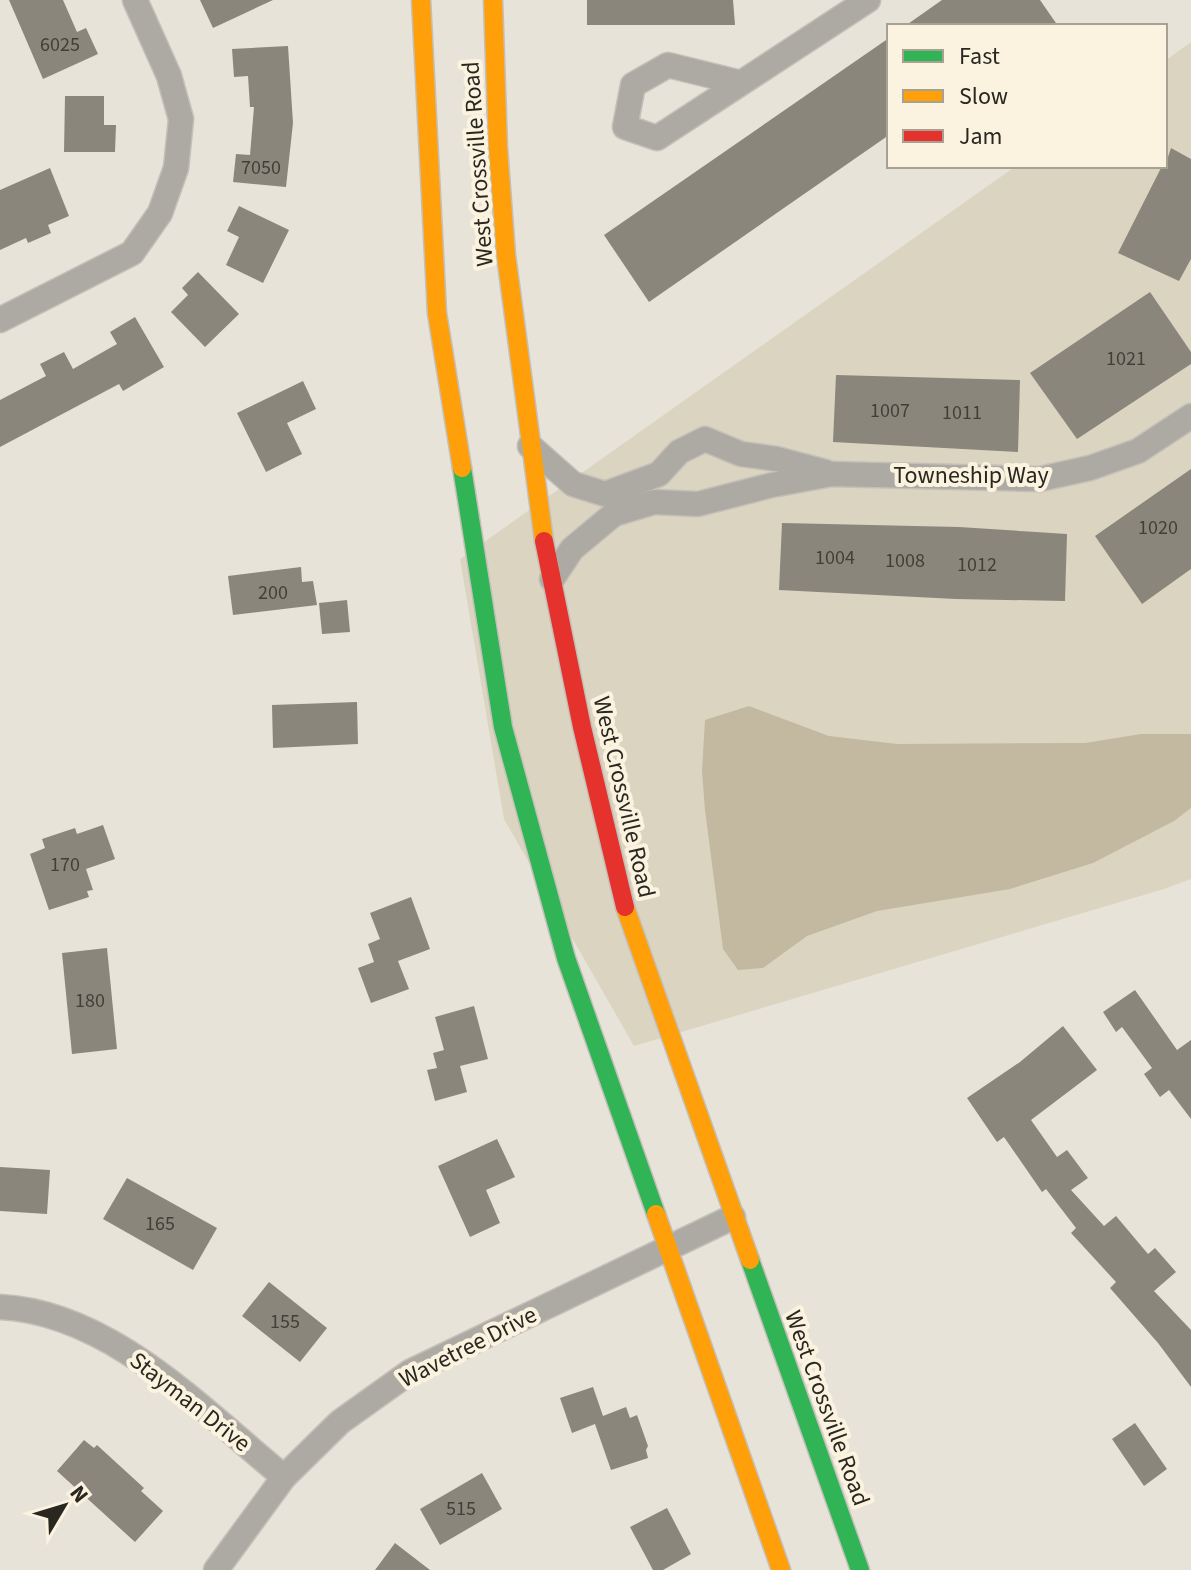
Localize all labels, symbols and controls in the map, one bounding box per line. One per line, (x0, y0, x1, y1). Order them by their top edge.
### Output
legend (887, 24, 1167, 168)
house number: 6025 (40, 31, 80, 59)
text: Fast (959, 39, 1000, 74)
street label: West Crossville Road (453, 60, 503, 268)
text: Slow (959, 79, 1008, 114)
text: Jam (959, 119, 1003, 154)
house number: 7050 (241, 154, 281, 182)
house number: 1021 (1106, 345, 1146, 373)
house number: 1007 (870, 397, 910, 425)
house number: 1011 (942, 399, 982, 427)
street label: Towneship Way (893, 458, 1049, 493)
house number: 1020 (1138, 514, 1178, 542)
house number: 1004 (815, 544, 855, 572)
house number: 1008 (885, 547, 925, 575)
house number: 1012 (957, 551, 997, 579)
house number: 200 (258, 579, 288, 607)
street label: West Crossville Road (584, 693, 664, 901)
house number: 170 (50, 851, 80, 879)
house number: 180 (75, 987, 105, 1015)
house number: 165 (145, 1210, 175, 1238)
street label: Wavetree Drive (393, 1297, 543, 1397)
street label: West Crossville Road (775, 1305, 879, 1511)
house number: 155 (270, 1308, 300, 1336)
street label: Stayman Drive (122, 1344, 258, 1460)
north arrow (24, 1466, 104, 1546)
text: N (62, 1479, 96, 1510)
house number: 515 (446, 1495, 476, 1523)

